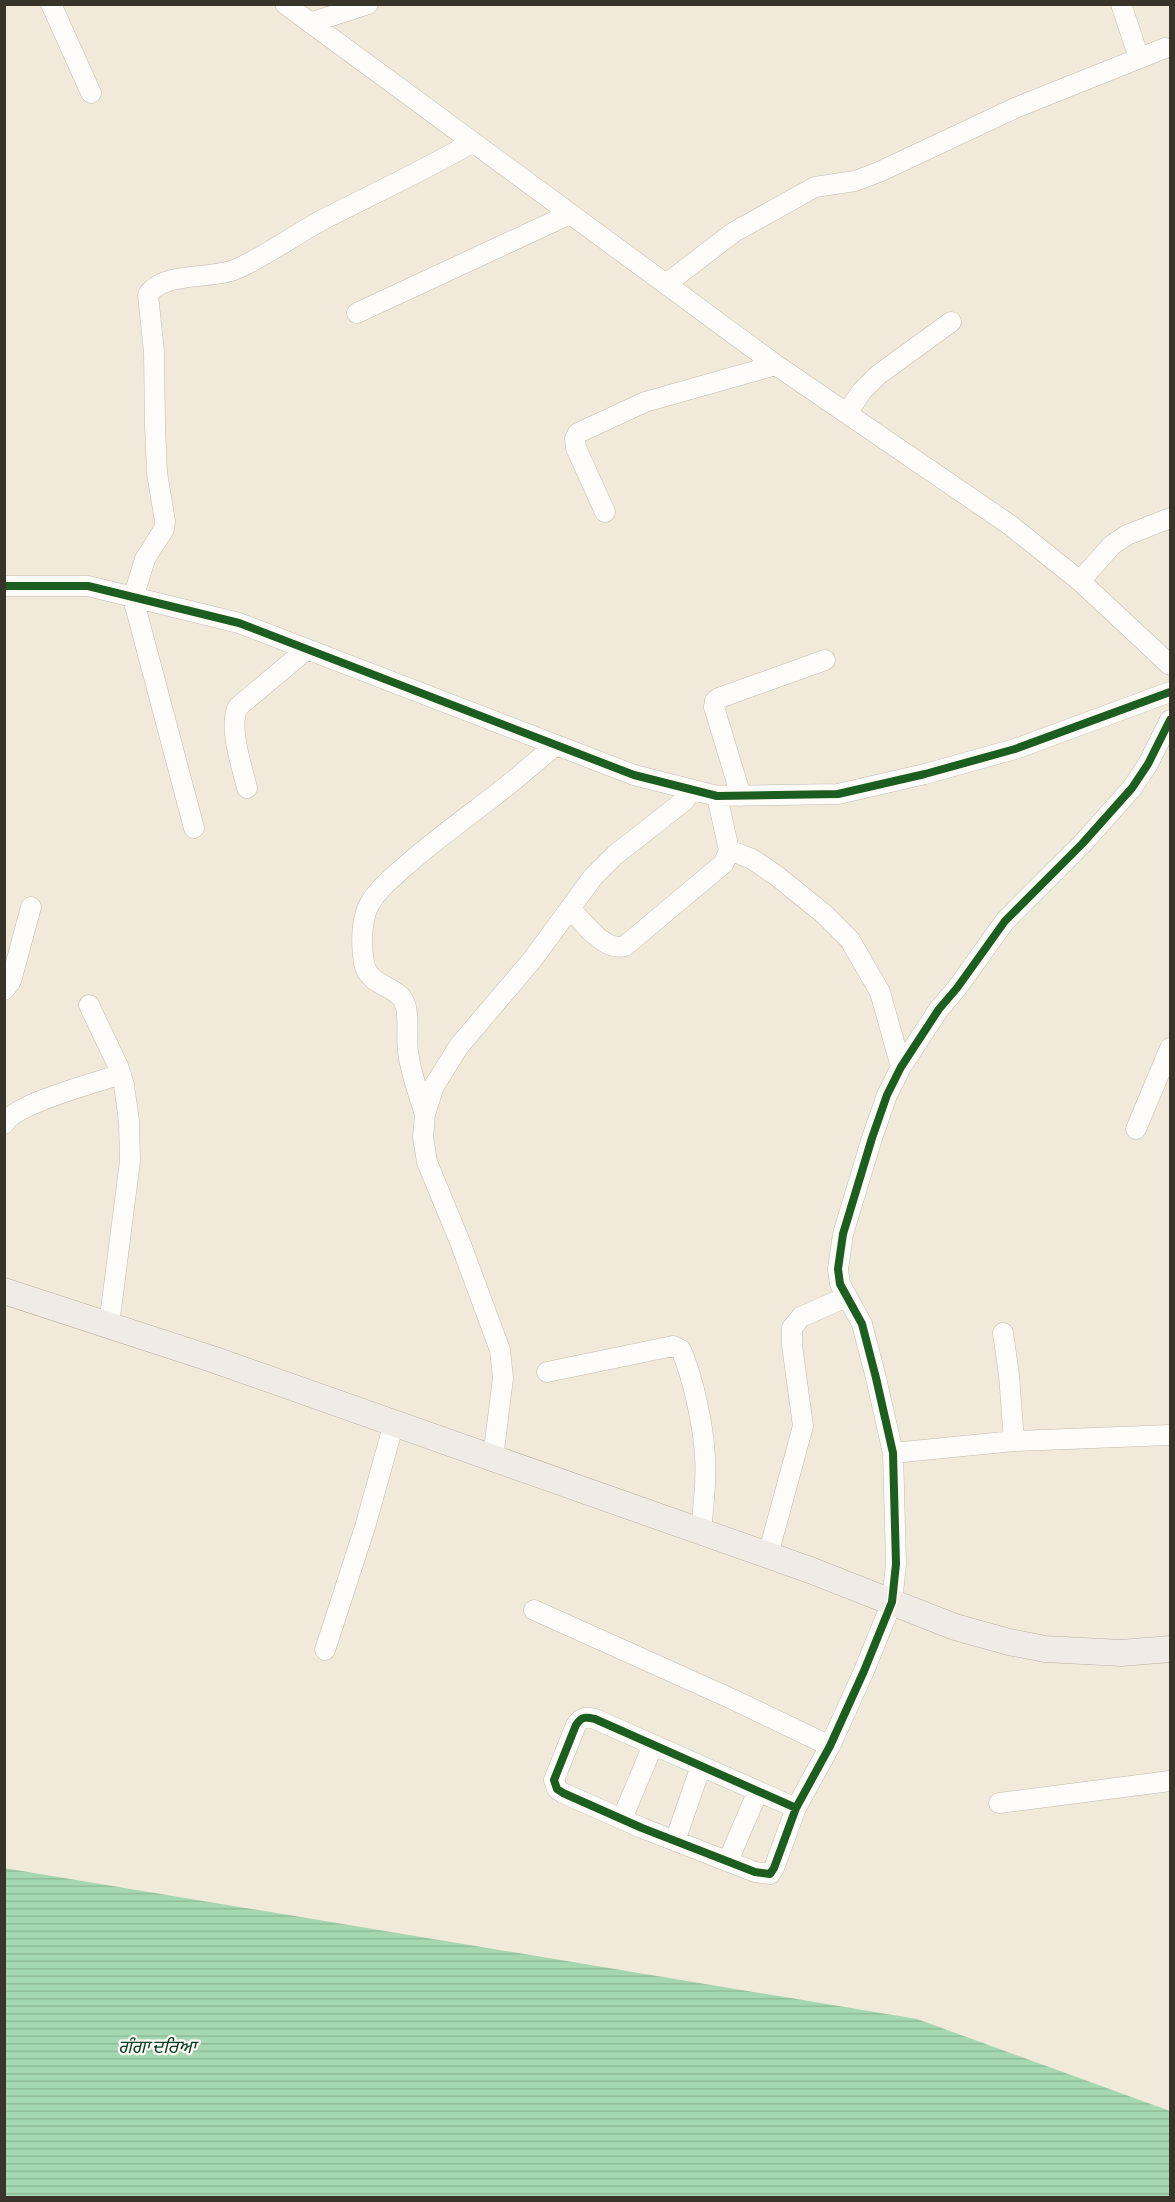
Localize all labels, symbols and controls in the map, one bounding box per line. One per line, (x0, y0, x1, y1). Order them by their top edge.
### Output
water label: ਗੰਗਾ ਦਰਿਆ (118, 2036, 199, 2057)

